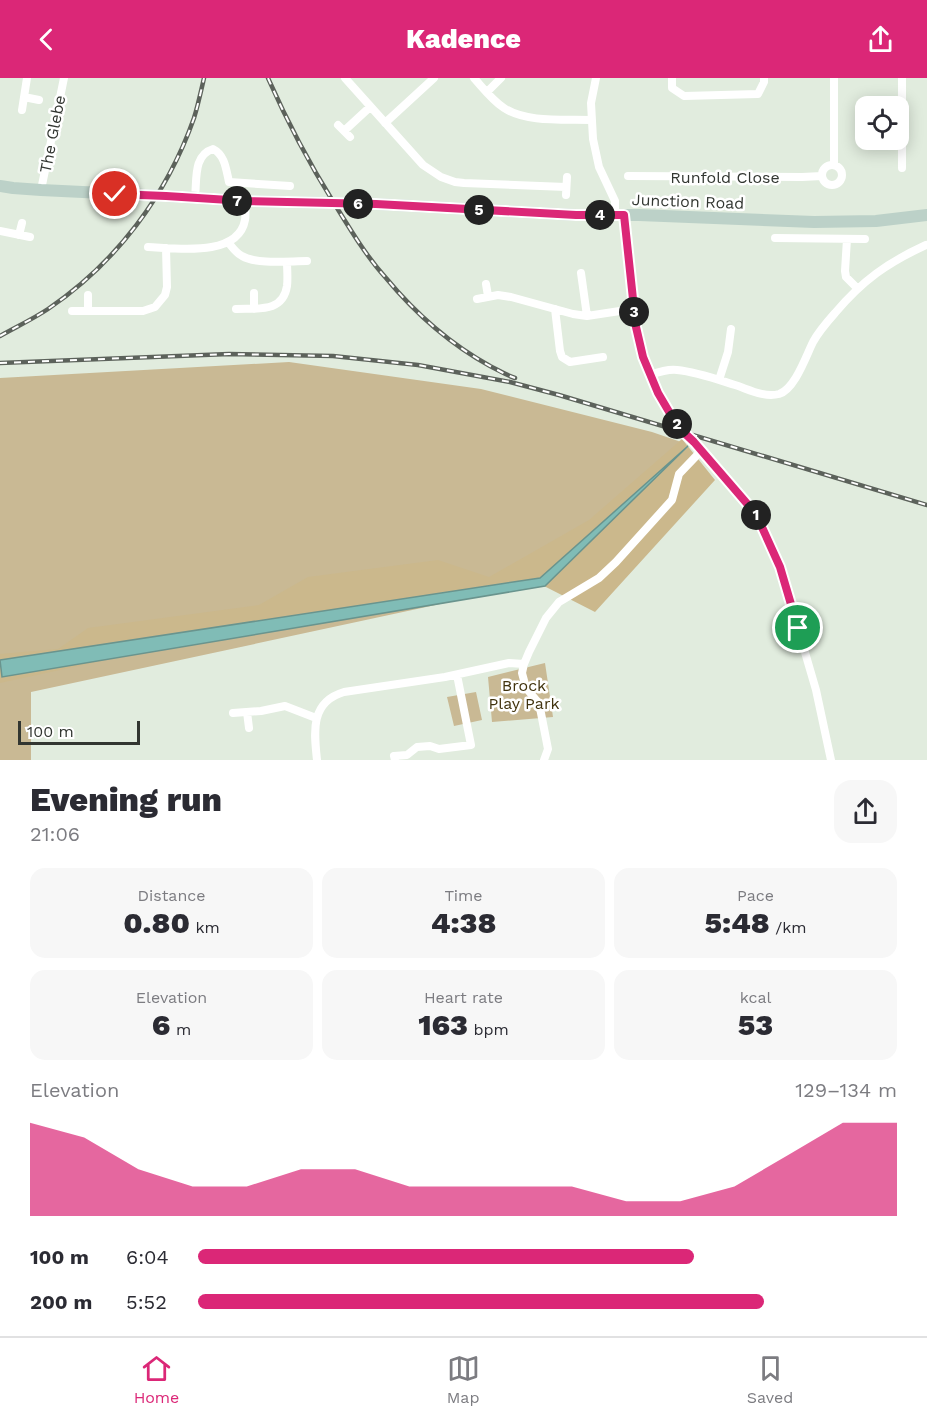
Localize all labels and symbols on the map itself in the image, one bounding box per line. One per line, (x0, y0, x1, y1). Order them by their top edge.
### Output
street label: The Glebe (36, 94, 69, 175)
pin (89, 168, 140, 219)
street label: Runfold Close (670, 168, 780, 187)
pin: 7 (222, 186, 252, 216)
pin: 6 (343, 189, 373, 219)
street label: Junction Road (631, 190, 745, 213)
pin: 5 (464, 195, 494, 225)
pin: 4 (585, 200, 615, 230)
pin: 3 (619, 297, 649, 327)
pin: 2 (662, 409, 692, 439)
pin: 1 (741, 500, 771, 530)
pin (772, 602, 823, 653)
park label: Brock Play Park (489, 676, 559, 713)
scale bar (18, 718, 140, 746)

